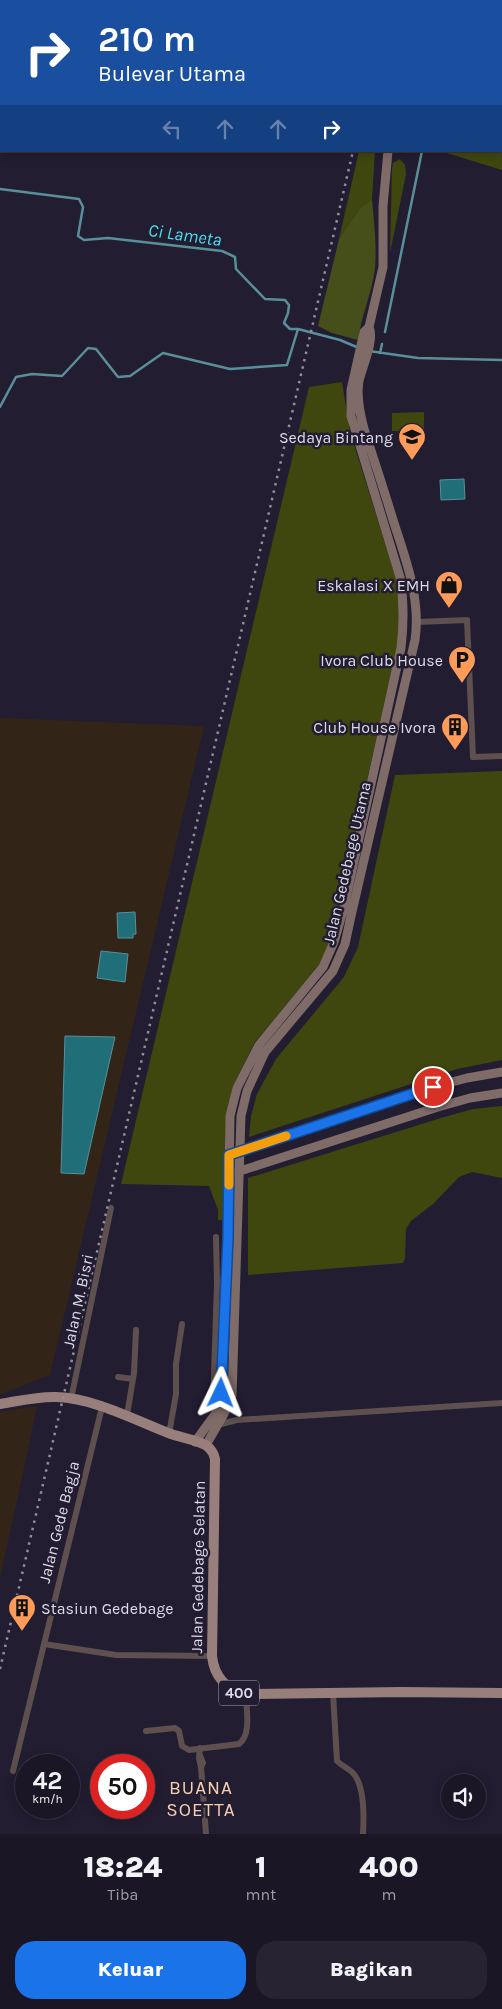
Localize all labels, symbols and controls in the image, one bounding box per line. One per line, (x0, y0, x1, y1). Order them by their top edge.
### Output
text: 210 m (98, 19, 196, 60)
icon: right (15, 20, 80, 85)
text: Bulevar Utama (98, 61, 246, 87)
icon: left (158, 115, 186, 143)
icon: ahead (211, 115, 239, 143)
icon: ahead (264, 115, 292, 143)
icon: right (317, 115, 345, 143)
water label: Ci Lameta (147, 219, 223, 251)
school or university icon: Sedaya Bintang (397, 422, 427, 461)
place label: Sedaya Bintang (279, 428, 393, 447)
shop icon: Eskalasi X EMH (434, 570, 464, 609)
place label: Eskalasi X EMH (317, 576, 430, 595)
parking icon: Ivora Club House (447, 645, 477, 684)
place label: Ivora Club House (320, 651, 443, 670)
building icon: Club House Ivora (440, 712, 470, 751)
place label: Club House Ivora (313, 718, 436, 737)
street label: Jalan Gedebage Utama (319, 780, 375, 946)
pin (412, 1066, 454, 1108)
icon: arrive (419, 1073, 447, 1101)
street label: Jalan M. Bisri (59, 1252, 97, 1350)
position arrow (194, 1366, 246, 1418)
street label: Jalan Gede Bagja (35, 1459, 83, 1585)
street label: Jalan Gedebage Selatan (187, 1480, 209, 1654)
building icon: Stasiun Gedebage (7, 1593, 37, 1632)
place label: Stasiun Gedebage (41, 1599, 174, 1618)
road number: 400 (219, 1680, 259, 1706)
speed limit sign: 50 (90, 1754, 155, 1819)
text: 42 (32, 1766, 63, 1795)
map controls (441, 1774, 486, 1819)
button: sound (441, 1774, 486, 1819)
district label: BUANA SOETTA (166, 1777, 236, 1821)
text: km/h (32, 1792, 63, 1806)
text: 18:24 (83, 1849, 162, 1885)
text: 1 (255, 1849, 267, 1885)
text: 400 (359, 1849, 419, 1885)
text: Tiba (107, 1885, 138, 1904)
text: mnt (246, 1885, 276, 1904)
text: m (382, 1885, 397, 1904)
button: Keluar (15, 1941, 246, 1999)
button: Bagikan (256, 1941, 487, 1999)

